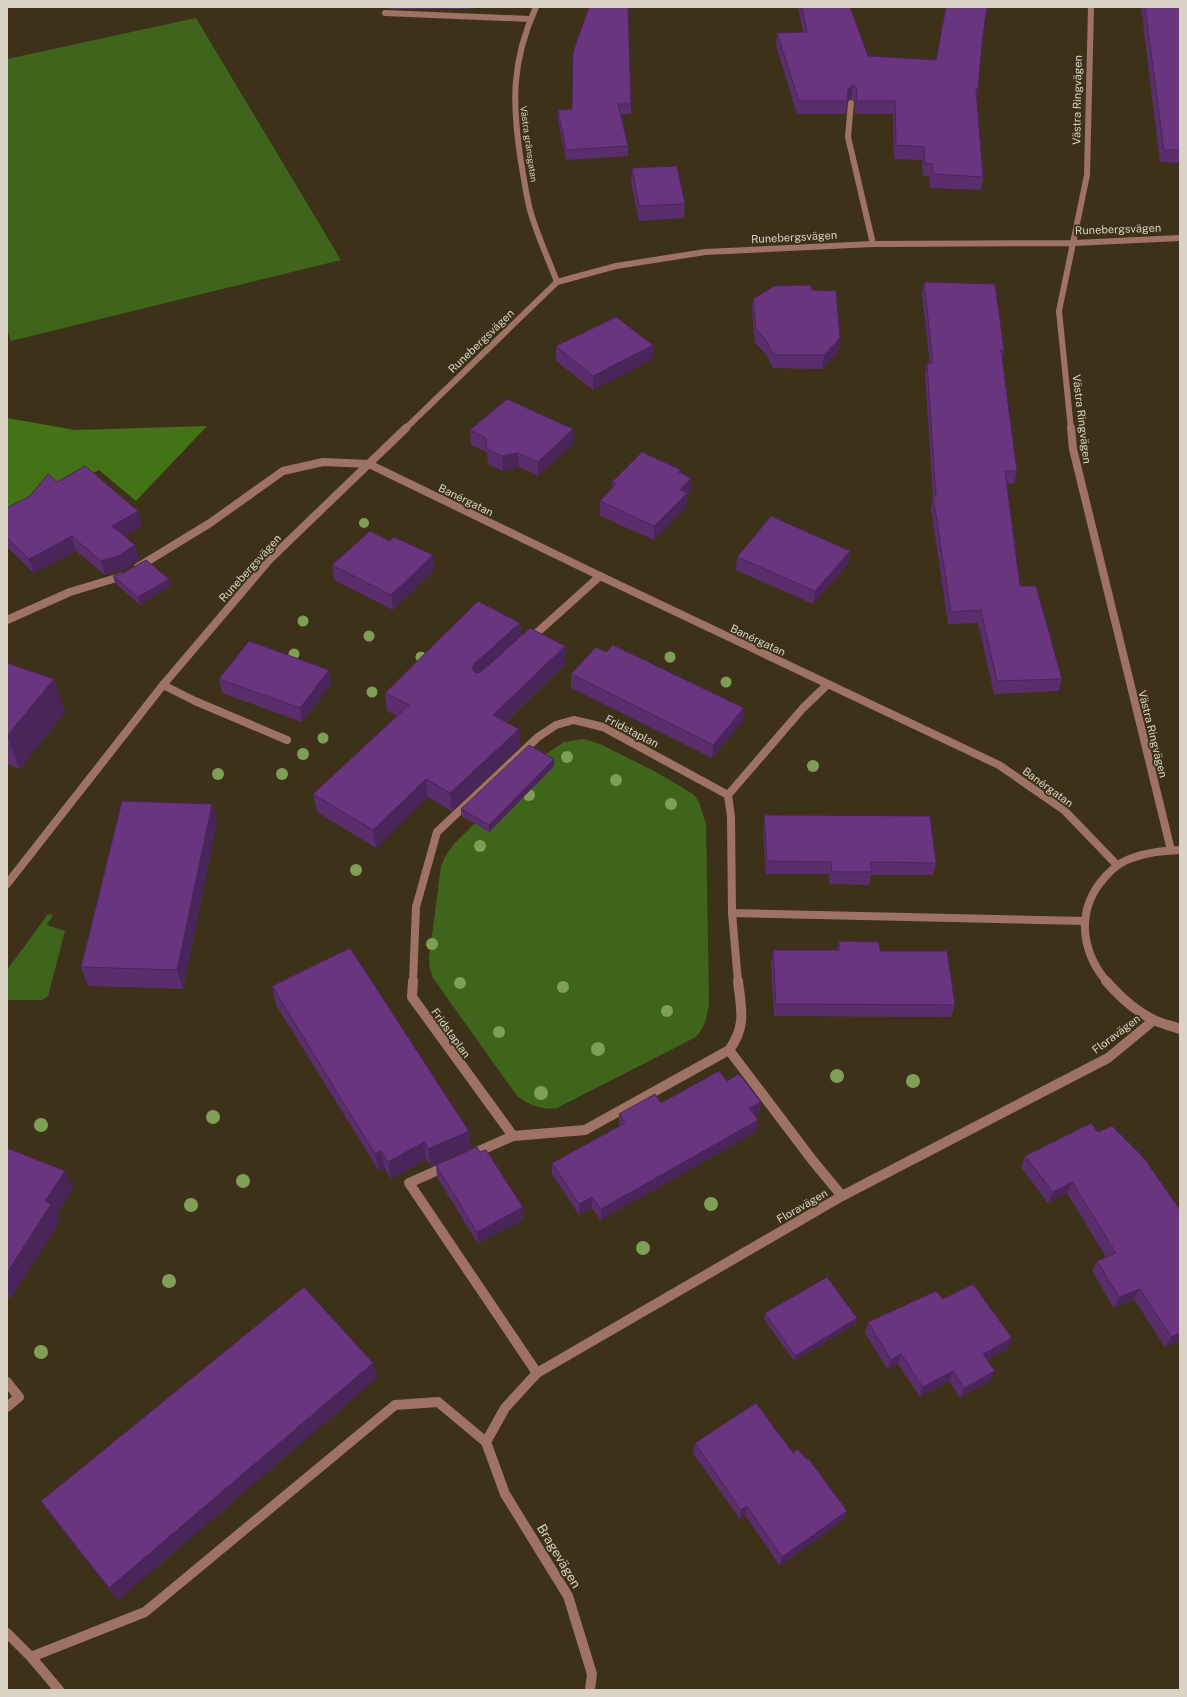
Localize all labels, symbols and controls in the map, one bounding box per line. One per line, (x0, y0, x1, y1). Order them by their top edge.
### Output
street label: Västra Ringvägen (1070, 55, 1084, 145)
street label: Västra gränsgatan (518, 105, 540, 183)
street label: Runebergsvägen (1075, 221, 1161, 237)
street label: Runebergsvägen (751, 229, 837, 245)
street label: Runebergsvägen (446, 307, 516, 375)
street label: Västra Ringvägen (1071, 374, 1093, 464)
street label: Banérgatan (437, 482, 495, 518)
street label: Runebergsvägen (217, 532, 283, 604)
street label: Banérgatan (729, 622, 787, 658)
street label: Västra Ringvägen (1136, 689, 1170, 779)
street label: Fridstaplan (603, 712, 661, 750)
street label: Banérgatan (1020, 765, 1076, 809)
street label: Fridstaplan (429, 1006, 473, 1060)
street label: Floravägen (1090, 1012, 1142, 1056)
street label: Floravägen (775, 1187, 829, 1225)
street label: Bragevägen (534, 1521, 584, 1591)

